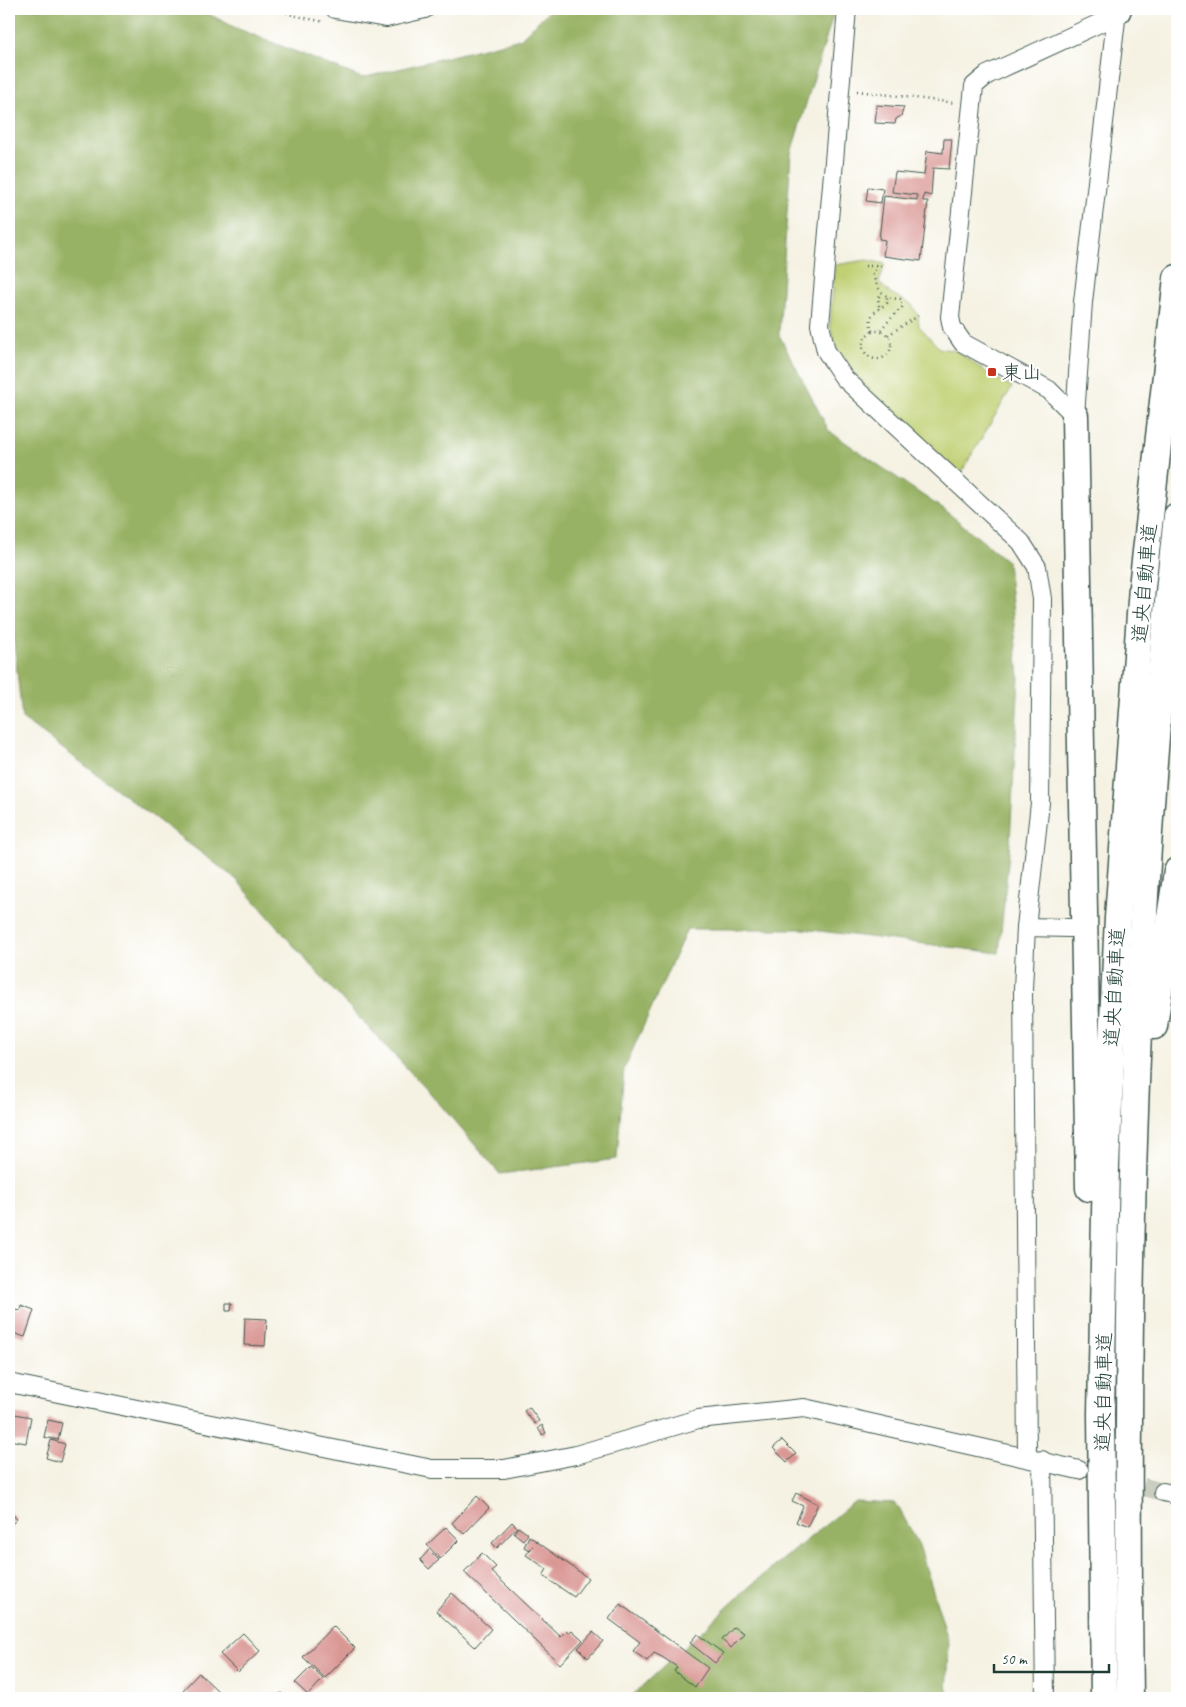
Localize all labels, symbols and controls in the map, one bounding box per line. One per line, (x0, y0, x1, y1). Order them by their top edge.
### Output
place label: 東山 (1002, 360, 1042, 385)
marker: 東山 (986, 366, 998, 378)
street label: 道央自動車道 (1127, 522, 1162, 644)
street label: 道央自動車道 (1099, 926, 1130, 1048)
street label: 道央自動車道 (1090, 1332, 1117, 1452)
scale bar (994, 1642, 1108, 1674)
text: 50 m (1001, 1650, 1028, 1669)

